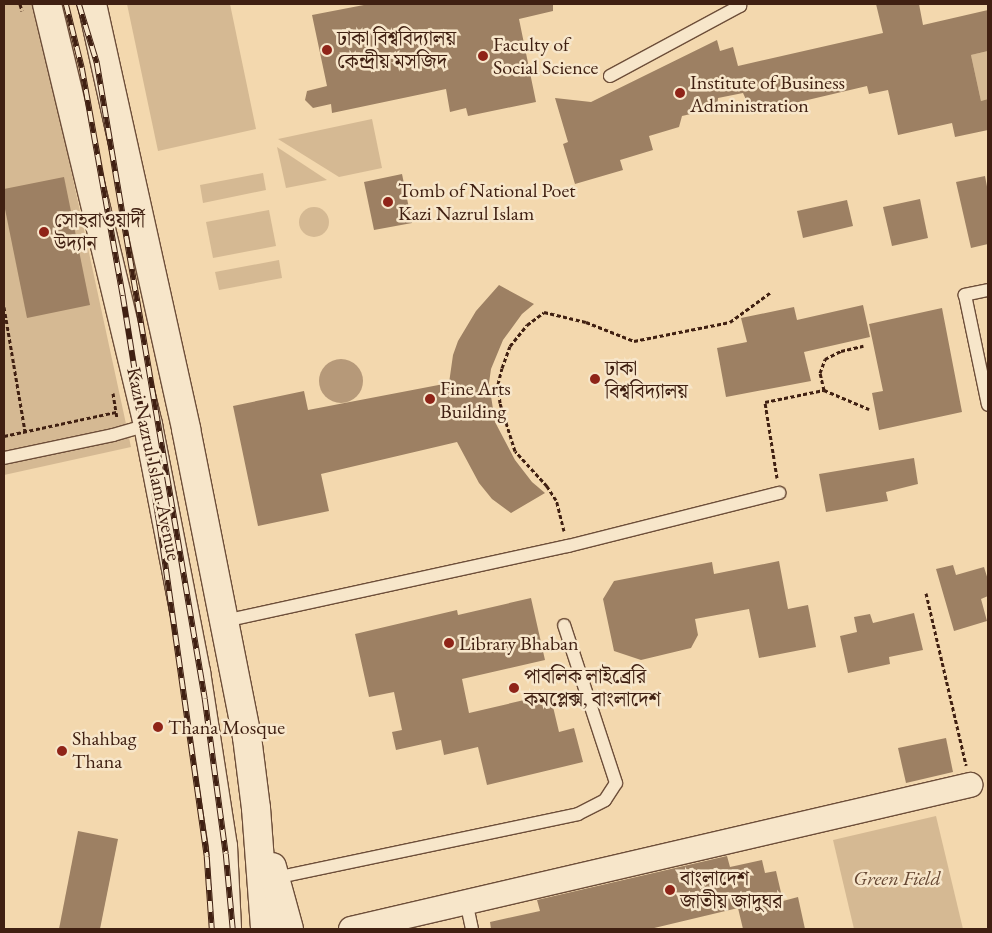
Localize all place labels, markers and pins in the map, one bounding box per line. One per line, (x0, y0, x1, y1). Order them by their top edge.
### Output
place label: ঢাকা বিশ্ববিদ্যালয় কেন্দ্রীয় মসজিদ (337, 26, 456, 73)
place label: Faculty of Social Science (493, 32, 598, 79)
marker: ঢাকা বিশ্ববিদ্যালয় কেন্দ্রীয় মসজিদ (321, 44, 333, 56)
marker: Faculty of Social Science (477, 50, 489, 62)
place label: Institute of Business Administration (690, 70, 845, 117)
marker: Institute of Business Administration (674, 87, 686, 99)
place label: Tomb of National Poet Kazi Nazrul Islam (398, 178, 576, 225)
marker: Tomb of National Poet Kazi Nazrul Islam (382, 196, 394, 208)
place label: সোহরাওয়ার্দী উদ্যান (54, 208, 145, 255)
marker: সোহরাওয়ার্দী উদ্যান (38, 226, 50, 238)
place label: ঢাকা বিশ্ববিদ্যালয় (605, 356, 688, 403)
marker: ঢাকা বিশ্ববিদ্যালয় (589, 373, 601, 385)
place label: Fine Arts Building (440, 376, 511, 423)
marker: Fine Arts Building (424, 393, 436, 405)
place label: Library Bhaban (459, 631, 578, 655)
marker: Library Bhaban (443, 637, 455, 649)
place label: পাবলিক লাইব্রেরি কমপ্লেক্স, বাংলাদেশ (524, 664, 661, 711)
marker: পাবলিক লাইব্রেরি কমপ্লেক্স, বাংলাদেশ (508, 682, 520, 694)
place label: Thana Mosque (168, 715, 285, 739)
marker: Thana Mosque (152, 721, 164, 733)
place label: Shahbag Thana (72, 727, 136, 774)
marker: Shahbag Thana (56, 745, 68, 757)
place label: বাংলাদেশ জাতীয় জাদুঘর (680, 866, 783, 913)
marker: বাংলাদেশ জাতীয় জাদুঘর (664, 884, 676, 896)

